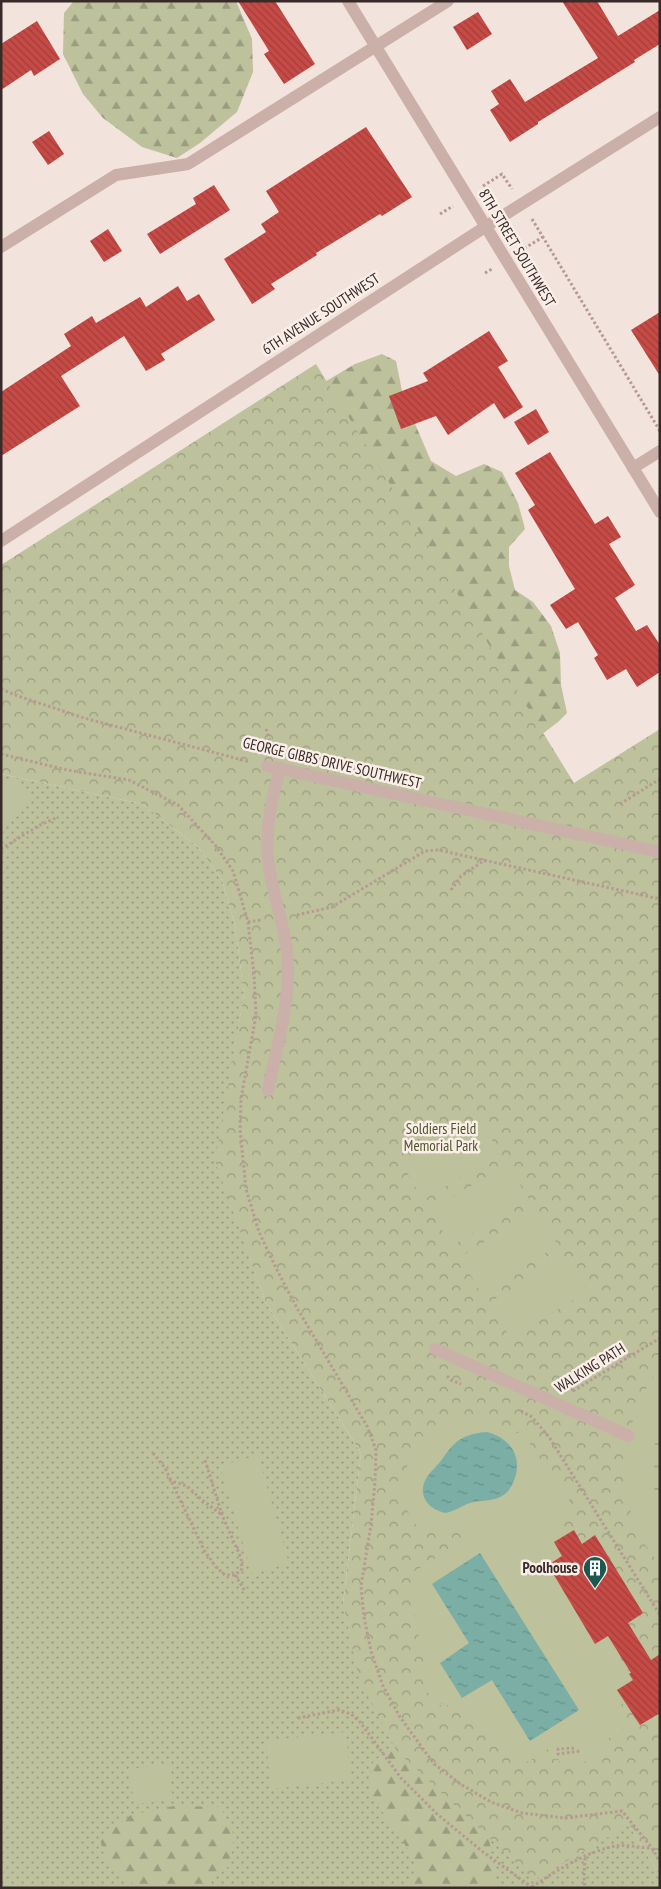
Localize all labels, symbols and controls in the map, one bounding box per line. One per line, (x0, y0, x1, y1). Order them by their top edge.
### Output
street label: 8TH STREET SOUTHWEST (475, 185, 560, 310)
street label: 6TH AVENUE SOUTHWEST (258, 268, 383, 359)
street label: GEORGE GIBBS DRIVE SOUTHWEST (241, 733, 423, 792)
park label: Soldiers Field Memorial Park (404, 1119, 478, 1155)
street label: WALKING PATH (551, 1338, 628, 1397)
building icon: Poolhouse (582, 1555, 608, 1589)
place label: Poolhouse (523, 1558, 578, 1577)

